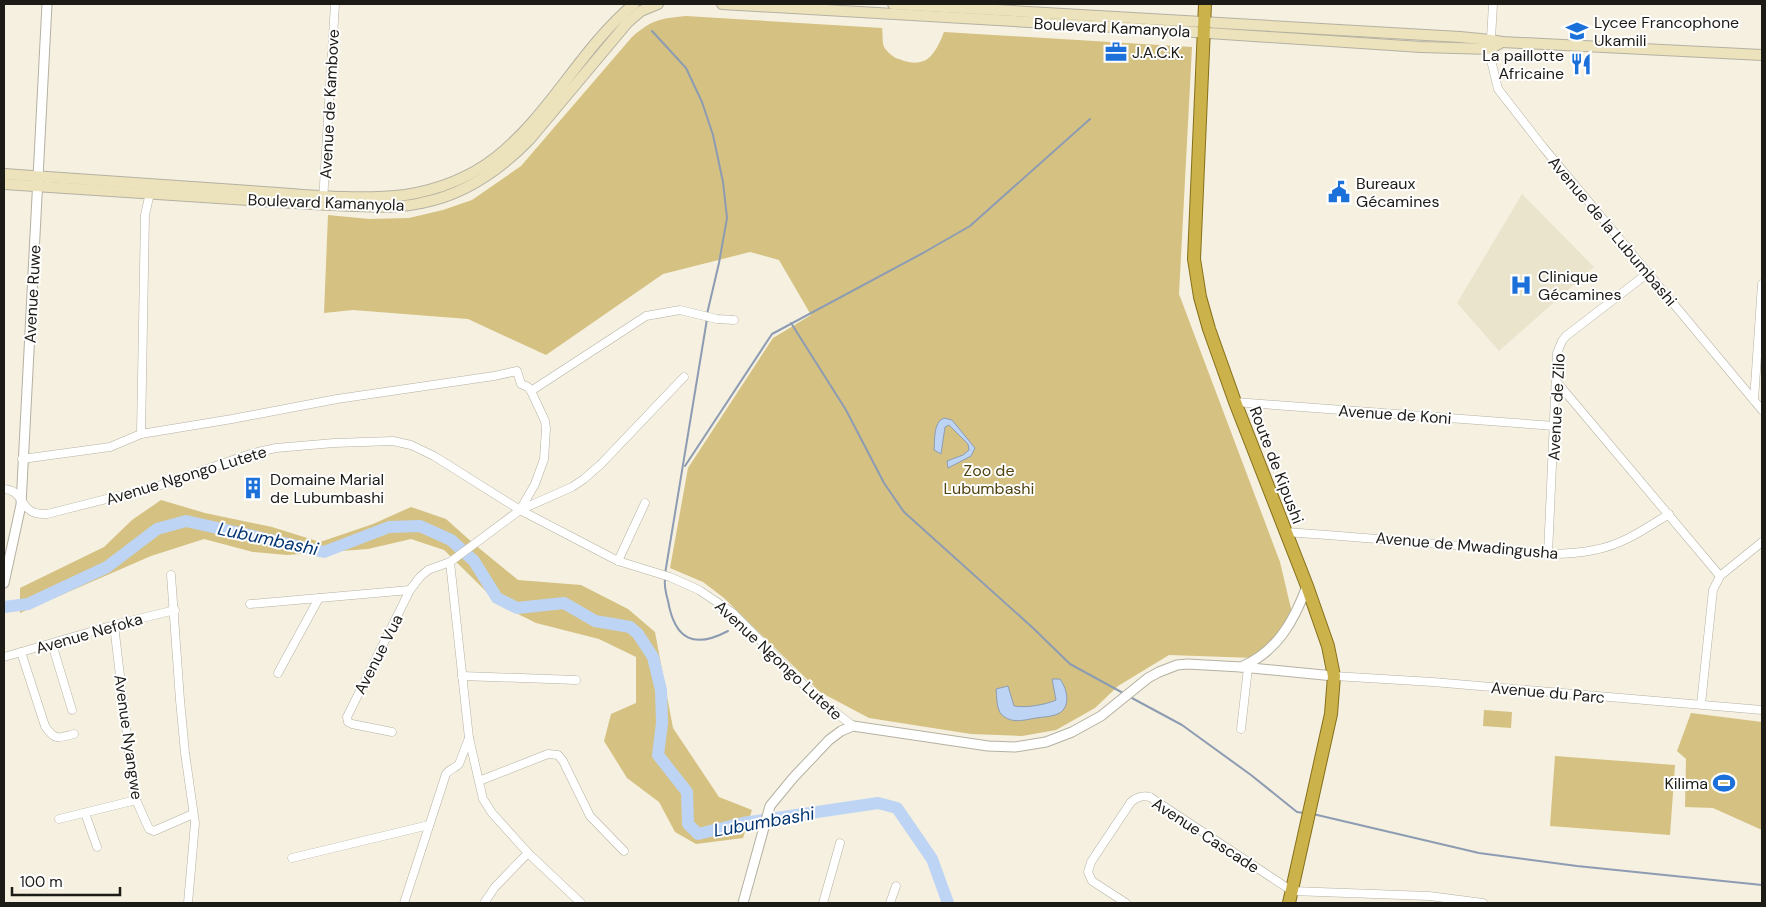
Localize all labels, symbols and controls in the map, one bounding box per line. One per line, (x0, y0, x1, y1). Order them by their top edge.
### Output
place label: Lycee Francophone Ukamili (1594, 12, 1739, 51)
street label: Boulevard Kamanyola (1033, 13, 1191, 42)
school or university icon: Lycee Francophone Ukamili (1564, 18, 1590, 44)
street label: Avenue de Kambove (315, 28, 344, 180)
office icon: J.A.C.K. (1103, 39, 1129, 65)
place label: J.A.C.K. (1132, 42, 1183, 63)
place label: La paillotte Africaine (1482, 45, 1564, 84)
restaurant icon: La paillotte Africaine (1568, 51, 1594, 77)
street label: Avenue de la Lubumbashi (1544, 152, 1682, 311)
place label: Bureaux Gécamines (1356, 173, 1439, 212)
public building icon: Bureaux Gécamines (1326, 179, 1352, 205)
street label: Boulevard Kamanyola (247, 189, 405, 216)
street label: Avenue Ruwe (19, 244, 46, 344)
place label: Clinique Gécamines (1538, 266, 1621, 305)
hospital icon: Clinique Gécamines (1508, 272, 1534, 298)
street label: Avenue de Zilo (1543, 353, 1570, 461)
street label: Avenue de Koni (1338, 400, 1452, 429)
street label: Route de Kipushi (1245, 404, 1309, 527)
street label: Avenue Ngongo Lutete (103, 441, 269, 510)
park label: Zoo de Lubumbashi (944, 460, 1034, 499)
place label: Domaine Marial de Lubumbashi (270, 469, 384, 508)
building icon: Domaine Marial de Lubumbashi (240, 475, 266, 501)
water label: Lubumbashi (216, 517, 321, 561)
street label: Avenue de Mwadingusha (1375, 527, 1559, 564)
street label: Avenue Ngongo Lutete (710, 596, 847, 725)
street label: Avenue Nefoka (33, 608, 145, 659)
street label: Avenue Vua (349, 611, 408, 698)
street label: Avenue Nyangwe (109, 673, 148, 801)
street label: Avenue du Parc (1490, 677, 1606, 708)
sports icon: Kilima (1711, 770, 1737, 796)
place label: Kilima (1664, 773, 1708, 794)
street label: Avenue Cascade (1148, 793, 1263, 878)
water label: Lubumbashi (712, 801, 817, 843)
scale bar (12, 864, 120, 896)
text: 100 m (20, 872, 63, 892)

